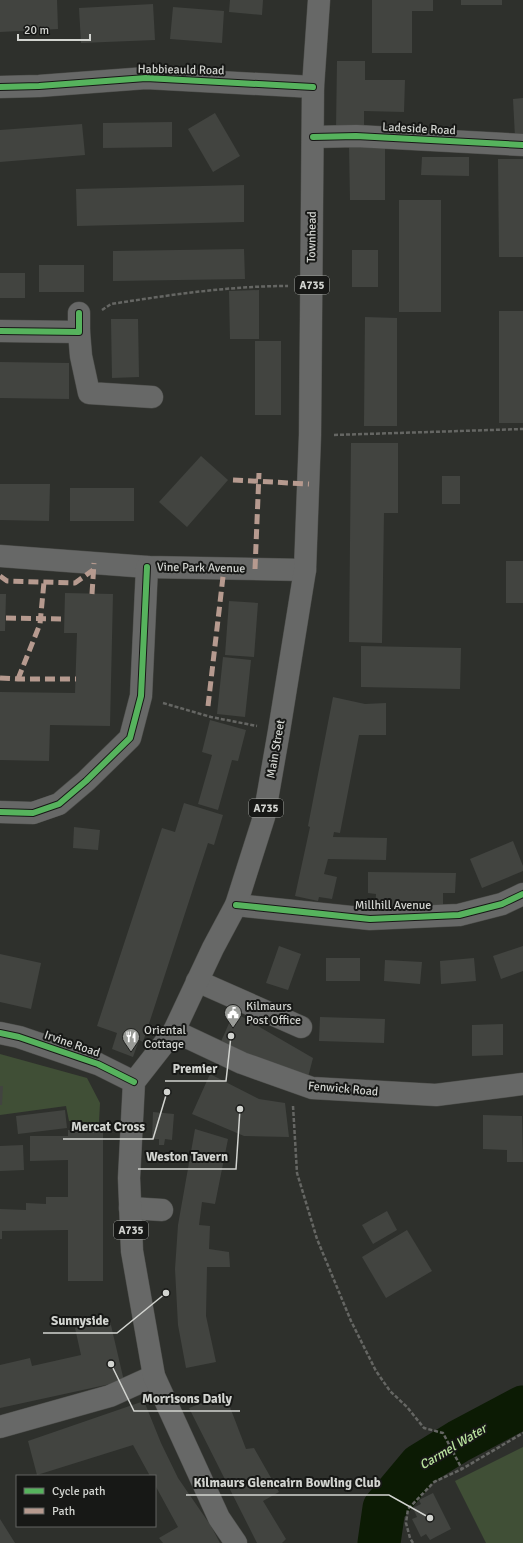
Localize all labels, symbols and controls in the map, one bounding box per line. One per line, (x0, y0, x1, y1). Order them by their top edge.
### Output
scale bar (18, 16, 90, 42)
text: 20 m (24, 23, 49, 38)
street label: Habbieauld Road (137, 62, 225, 78)
street label: Ladeside Road (382, 120, 456, 138)
street label: Townhead (304, 211, 320, 263)
road number: A735 (295, 276, 329, 294)
street label: Vine Park Avenue (157, 560, 245, 576)
street label: Main Street (263, 718, 289, 780)
road number: A735 (249, 799, 283, 817)
street label: Millhill Avenue (355, 898, 431, 913)
place label: Kilmaurs Post Office (246, 999, 301, 1028)
public building icon: Kilmaurs Post Office (223, 1003, 243, 1028)
place label: Oriental Cottage (144, 1023, 187, 1052)
restaurant icon: Oriental Cottage (121, 1027, 141, 1052)
street label: Irvine Road (42, 1028, 102, 1060)
callout: Premier (165, 1056, 226, 1081)
text: Premier (173, 1061, 218, 1077)
street label: Fenwick Road (307, 1078, 379, 1100)
callout: Mercat Cross (63, 1114, 153, 1139)
text: Mercat Cross (71, 1119, 145, 1135)
callout: Weston Tavern (138, 1144, 236, 1169)
text: Weston Tavern (146, 1149, 228, 1165)
road number: A735 (114, 1221, 148, 1239)
callout: Sunnyside (43, 1308, 117, 1333)
text: Sunnyside (51, 1313, 110, 1329)
callout: Morrisons Daily (134, 1386, 240, 1411)
text: Morrisons Daily (142, 1391, 232, 1407)
water label: Carmel Water (417, 1420, 491, 1473)
callout: Kilmaurs Glencairn Bowling Club (186, 1470, 389, 1495)
legend (16, 1475, 156, 1527)
text: Kilmaurs Glencairn Bowling Club (193, 1475, 381, 1491)
text: Cycle path (52, 1484, 105, 1499)
text: Path (52, 1504, 75, 1519)

